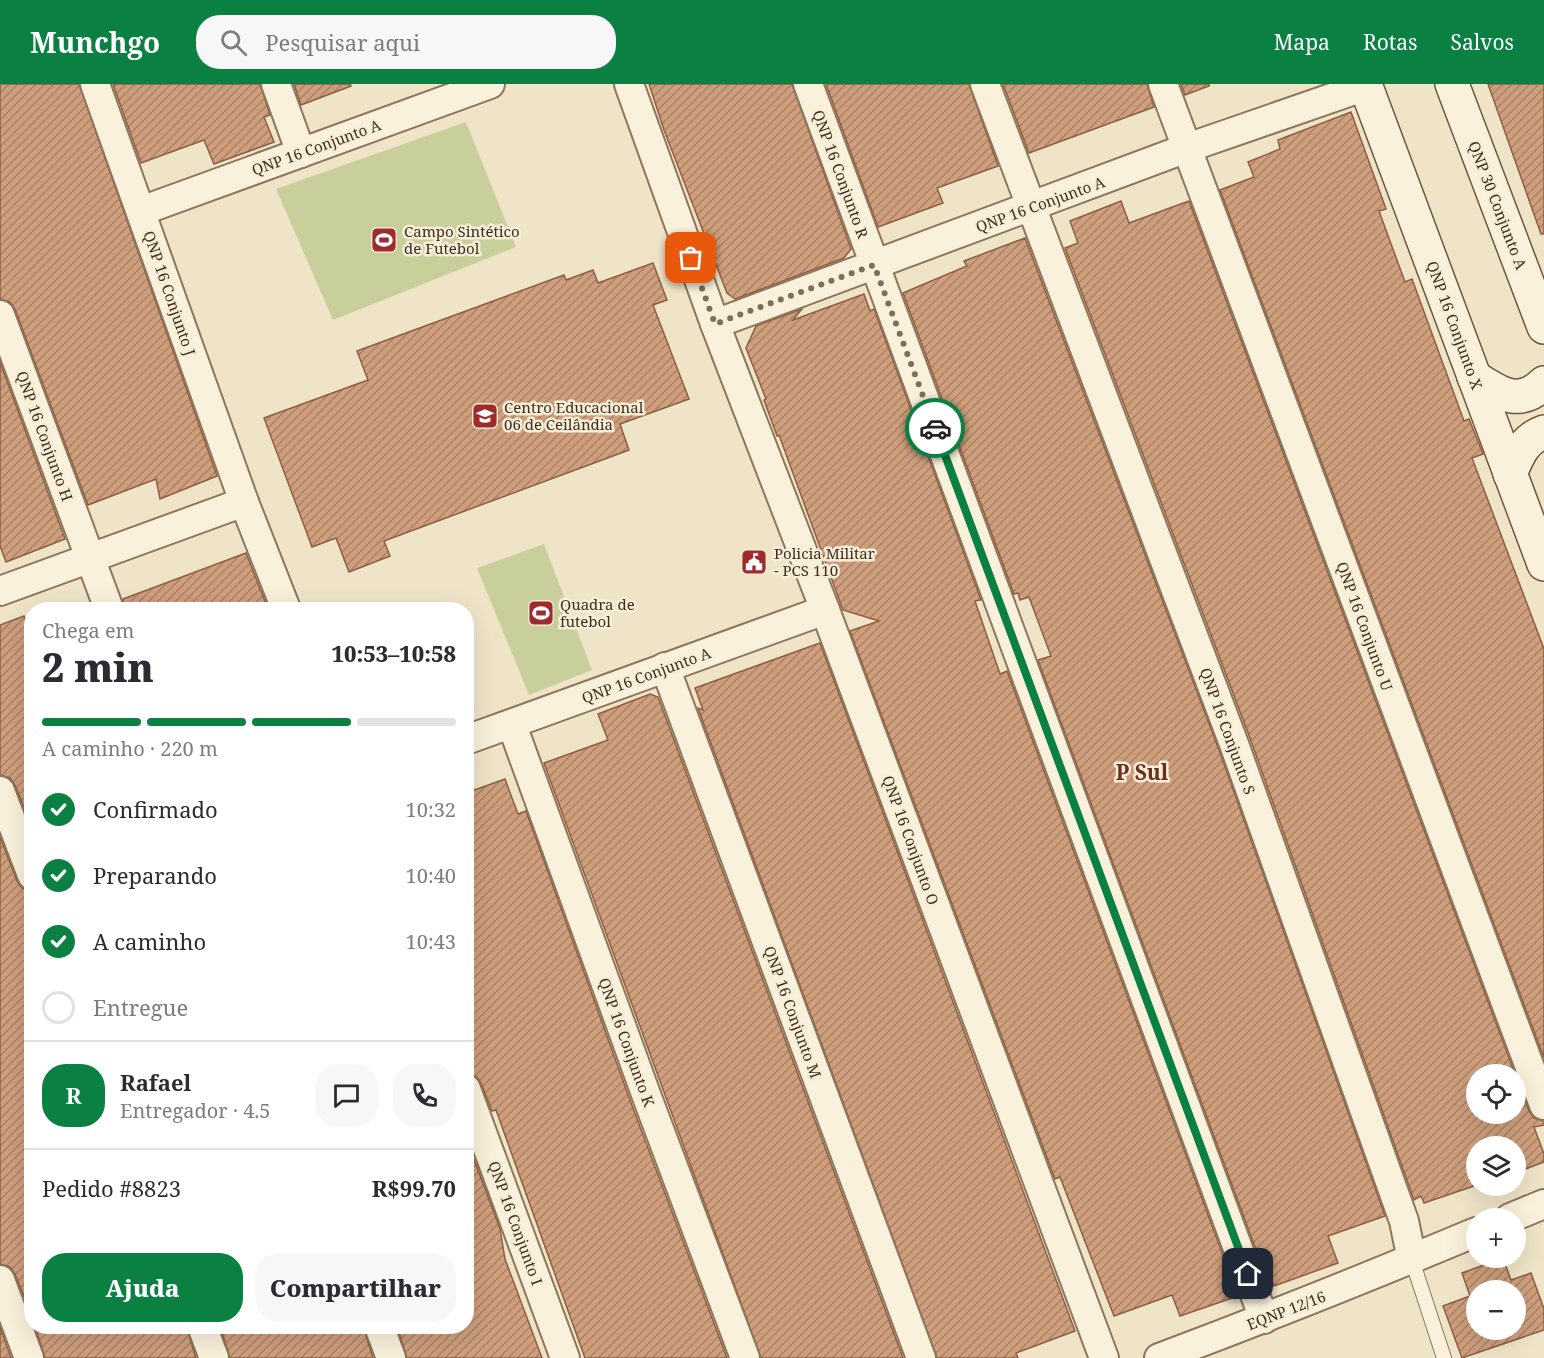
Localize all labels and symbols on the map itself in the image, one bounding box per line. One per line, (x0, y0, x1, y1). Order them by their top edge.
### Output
street label: QNP 16 Conjunto R (808, 107, 874, 241)
street label: QNP 16 Conjunto A (249, 114, 384, 180)
street label: QNP 30 Conjunto A (1464, 138, 1532, 272)
street label: QNP 16 Conjunto A (973, 171, 1108, 237)
place label: Campo Sintético de Futebol (404, 221, 520, 258)
sports icon: Campo Sintético de Futebol (369, 225, 399, 255)
street label: QNP 16 Conjunto J (139, 228, 201, 358)
pin (665, 232, 716, 283)
street label: QNP 16 Conjunto X (1422, 258, 1488, 392)
street label: QNP 16 Conjunto H (12, 368, 78, 504)
place label: Centro Educacional 06 de Ceilândia (504, 397, 644, 434)
courier (905, 398, 965, 458)
school or university icon: Centro Educacional 06 de Ceilândia (470, 401, 500, 431)
place label: Policia Militar - PCS 110 (774, 543, 875, 580)
public building icon: Policia Militar - PCS 110 (739, 547, 769, 577)
street label: QNP 16 Conjunto U (1332, 559, 1398, 694)
place label: Quadra de futebol (560, 594, 635, 631)
sports icon: Quadra de futebol (526, 598, 556, 628)
street label: QNP 16 Conjunto A (579, 642, 714, 708)
street label: QNP 16 Conjunto S (1196, 665, 1260, 797)
district label: P Sul (1116, 758, 1169, 786)
street label: QNP 16 Conjunto O (878, 772, 944, 908)
street label: QNP 16 Conjunto M (760, 943, 826, 1081)
street label: QNP 16 Conjunto K (594, 975, 660, 1110)
street label: QNP 16 Conjunto I (484, 1158, 548, 1288)
pin (1222, 1248, 1273, 1299)
street label: EQNP 12/16 (1244, 1286, 1328, 1334)

